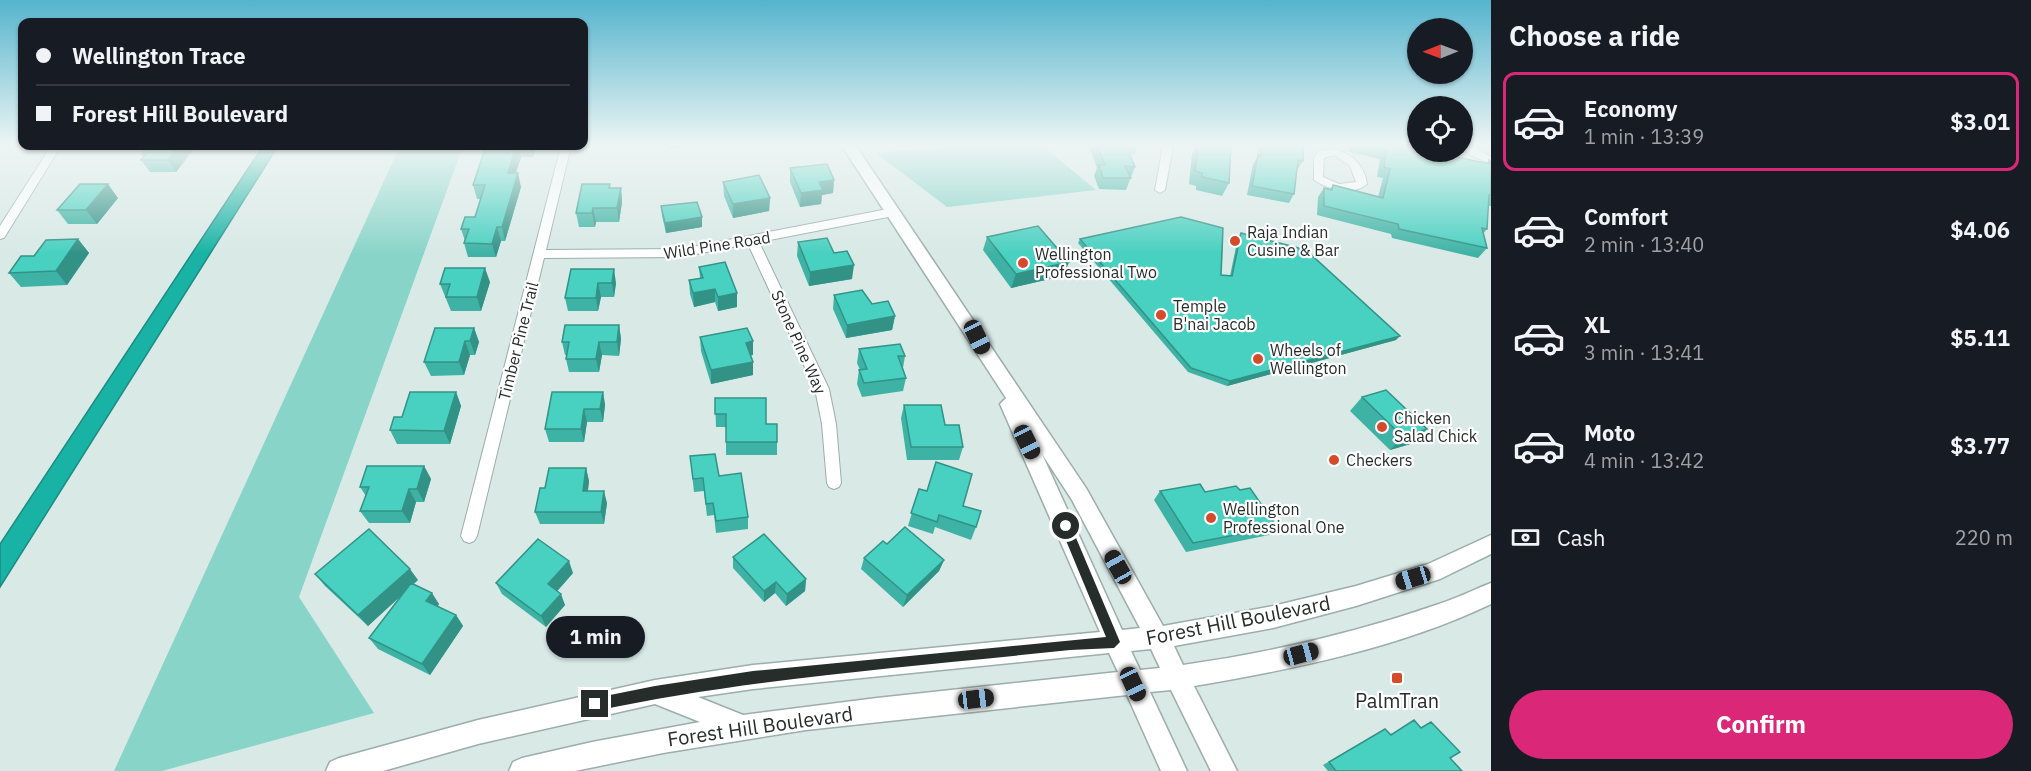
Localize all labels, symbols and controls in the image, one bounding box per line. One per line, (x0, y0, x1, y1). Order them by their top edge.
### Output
north arrow (1407, 18, 1473, 84)
map controls (1407, 18, 1473, 162)
text: Choose a ride (1509, 18, 1680, 53)
text: Wellington Trace (72, 41, 246, 70)
text: Economy (1584, 94, 1678, 123)
icon: car (1512, 95, 1566, 149)
button: locate (1407, 96, 1473, 162)
text: Forest Hill Boulevard (72, 99, 288, 128)
text: $3.01 (1950, 107, 2010, 136)
text: 1 min · 13:39 (1584, 123, 1704, 150)
text: Comfort (1584, 202, 1668, 231)
icon: car (1512, 203, 1566, 257)
text: $4.06 (1950, 215, 2010, 244)
place label: Raja Indian Cusine & Bar (1247, 222, 1339, 260)
street label: Wild Pine Road (662, 227, 772, 263)
text: 2 min · 13:40 (1584, 231, 1704, 258)
marker: Raja Indian Cusine & Bar (1228, 234, 1242, 248)
place label: Wellington Professional Two (1035, 244, 1157, 282)
marker: Wellington Professional Two (1016, 256, 1030, 270)
street label: Timber Pine Trail (494, 280, 542, 402)
street label: Stone Pine Way (767, 287, 831, 397)
place label: Temple B'nai Jacob (1173, 296, 1256, 334)
marker: Temple B'nai Jacob (1154, 308, 1168, 322)
text: XL (1584, 310, 1610, 339)
icon: car (1512, 311, 1566, 365)
car (961, 317, 993, 357)
text: $5.11 (1950, 323, 2010, 352)
text: 3 min · 13:41 (1584, 339, 1704, 366)
place label: Wheels of Wellington (1270, 340, 1347, 378)
marker: Wheels of Wellington (1251, 352, 1265, 366)
place label: Chicken Salad Chick (1394, 408, 1478, 446)
text: Moto (1584, 418, 1635, 447)
icon: car (1512, 419, 1566, 473)
marker: Chicken Salad Chick (1375, 420, 1389, 434)
car (1011, 422, 1043, 462)
text: $3.77 (1950, 431, 2010, 460)
text: 4 min · 13:42 (1584, 447, 1704, 474)
place label: Checkers (1346, 450, 1412, 470)
marker: Checkers (1327, 453, 1341, 467)
place label: Wellington Professional One (1223, 499, 1345, 537)
marker: Wellington Professional One (1204, 511, 1218, 525)
route start (1052, 512, 1079, 539)
icon: cash (1509, 521, 1542, 554)
text: Cash (1557, 523, 1606, 552)
text: 220 m (1955, 524, 2013, 551)
car (1101, 547, 1135, 587)
car (1393, 564, 1433, 592)
street label: Forest Hill Boulevard (1144, 589, 1332, 651)
callout: 1 min (546, 617, 644, 659)
text: 1 min (569, 623, 622, 650)
car (1281, 641, 1321, 667)
car (1117, 664, 1149, 704)
marker: PalmTran (1390, 671, 1404, 685)
place label: PalmTran (1355, 687, 1439, 714)
car (957, 688, 995, 710)
route end (581, 690, 608, 717)
button: Confirm (1509, 690, 2013, 759)
street label: Forest Hill Boulevard (665, 700, 855, 752)

